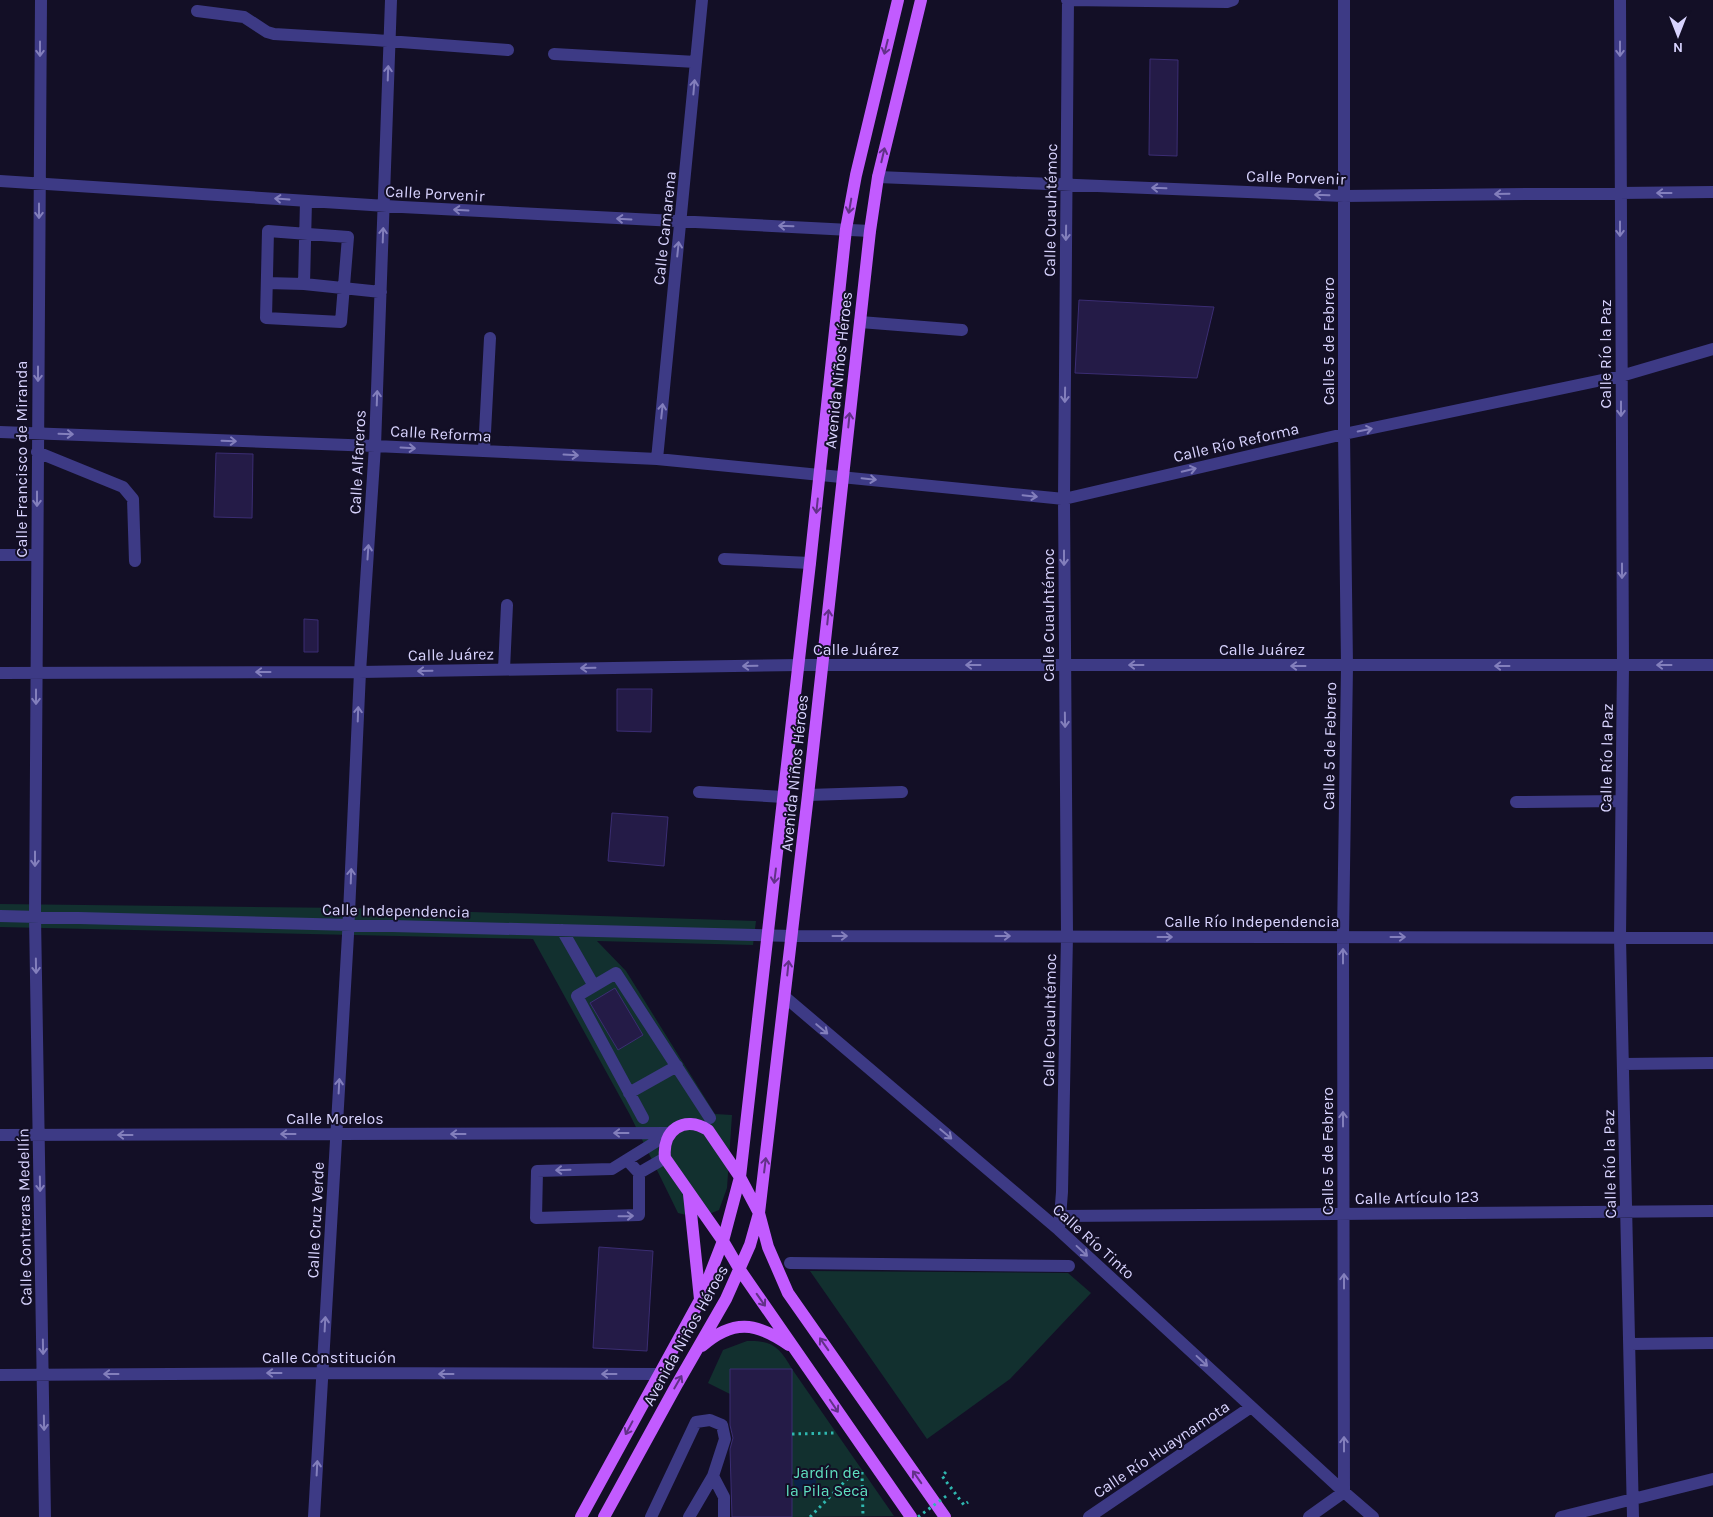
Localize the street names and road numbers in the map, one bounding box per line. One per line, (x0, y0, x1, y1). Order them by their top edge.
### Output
street label: Calle Cuauhtémoc (1040, 143, 1061, 277)
street label: Calle Porvenir (1246, 166, 1346, 189)
street label: Calle Camarena (649, 170, 680, 286)
street label: Calle Porvenir (385, 181, 485, 206)
street label: Calle 5 de Febrero (1319, 277, 1338, 405)
street label: Avenida Niños Héroes (821, 290, 856, 450)
street label: Calle Río la Paz (1596, 299, 1615, 409)
street label: Calle Francisco de Miranda (12, 361, 31, 557)
street label: Calle Alfareros (345, 409, 370, 515)
street label: Calle Río Reforma (1171, 419, 1301, 466)
street label: Calle Reforma (390, 421, 492, 446)
street label: Calle Cuauhtémoc (1039, 548, 1058, 682)
street label: Calle Juárez (813, 640, 899, 659)
street label: Calle Juárez (1219, 640, 1305, 659)
street label: Calle Juárez (408, 644, 494, 665)
street label: Calle 5 de Febrero (1319, 682, 1340, 810)
street label: Avenida Niños Héroes (777, 693, 812, 853)
street label: Calle Río la Paz (1596, 703, 1617, 813)
street label: Calle Independencia (322, 900, 470, 921)
street label: Calle Río Independencia (1165, 912, 1339, 931)
street label: Calle Cuauhtémoc (1039, 953, 1060, 1087)
street label: Calle 5 de Febrero (1318, 1087, 1337, 1215)
street label: Calle Morelos (286, 1109, 384, 1128)
street label: Calle Río la Paz (1599, 1109, 1620, 1219)
street label: Calle Contreras Medellín (13, 1128, 36, 1306)
street label: Calle Cruz Verde (303, 1161, 328, 1279)
street label: Calle Artículo 123 (1355, 1187, 1479, 1208)
street label: Calle Río Tinto (1049, 1200, 1139, 1283)
street label: Avenida Niños Héroes (639, 1262, 732, 1409)
street label: Calle Constitución (262, 1348, 396, 1367)
street label: Calle Río Huaynamota (1090, 1397, 1233, 1502)

